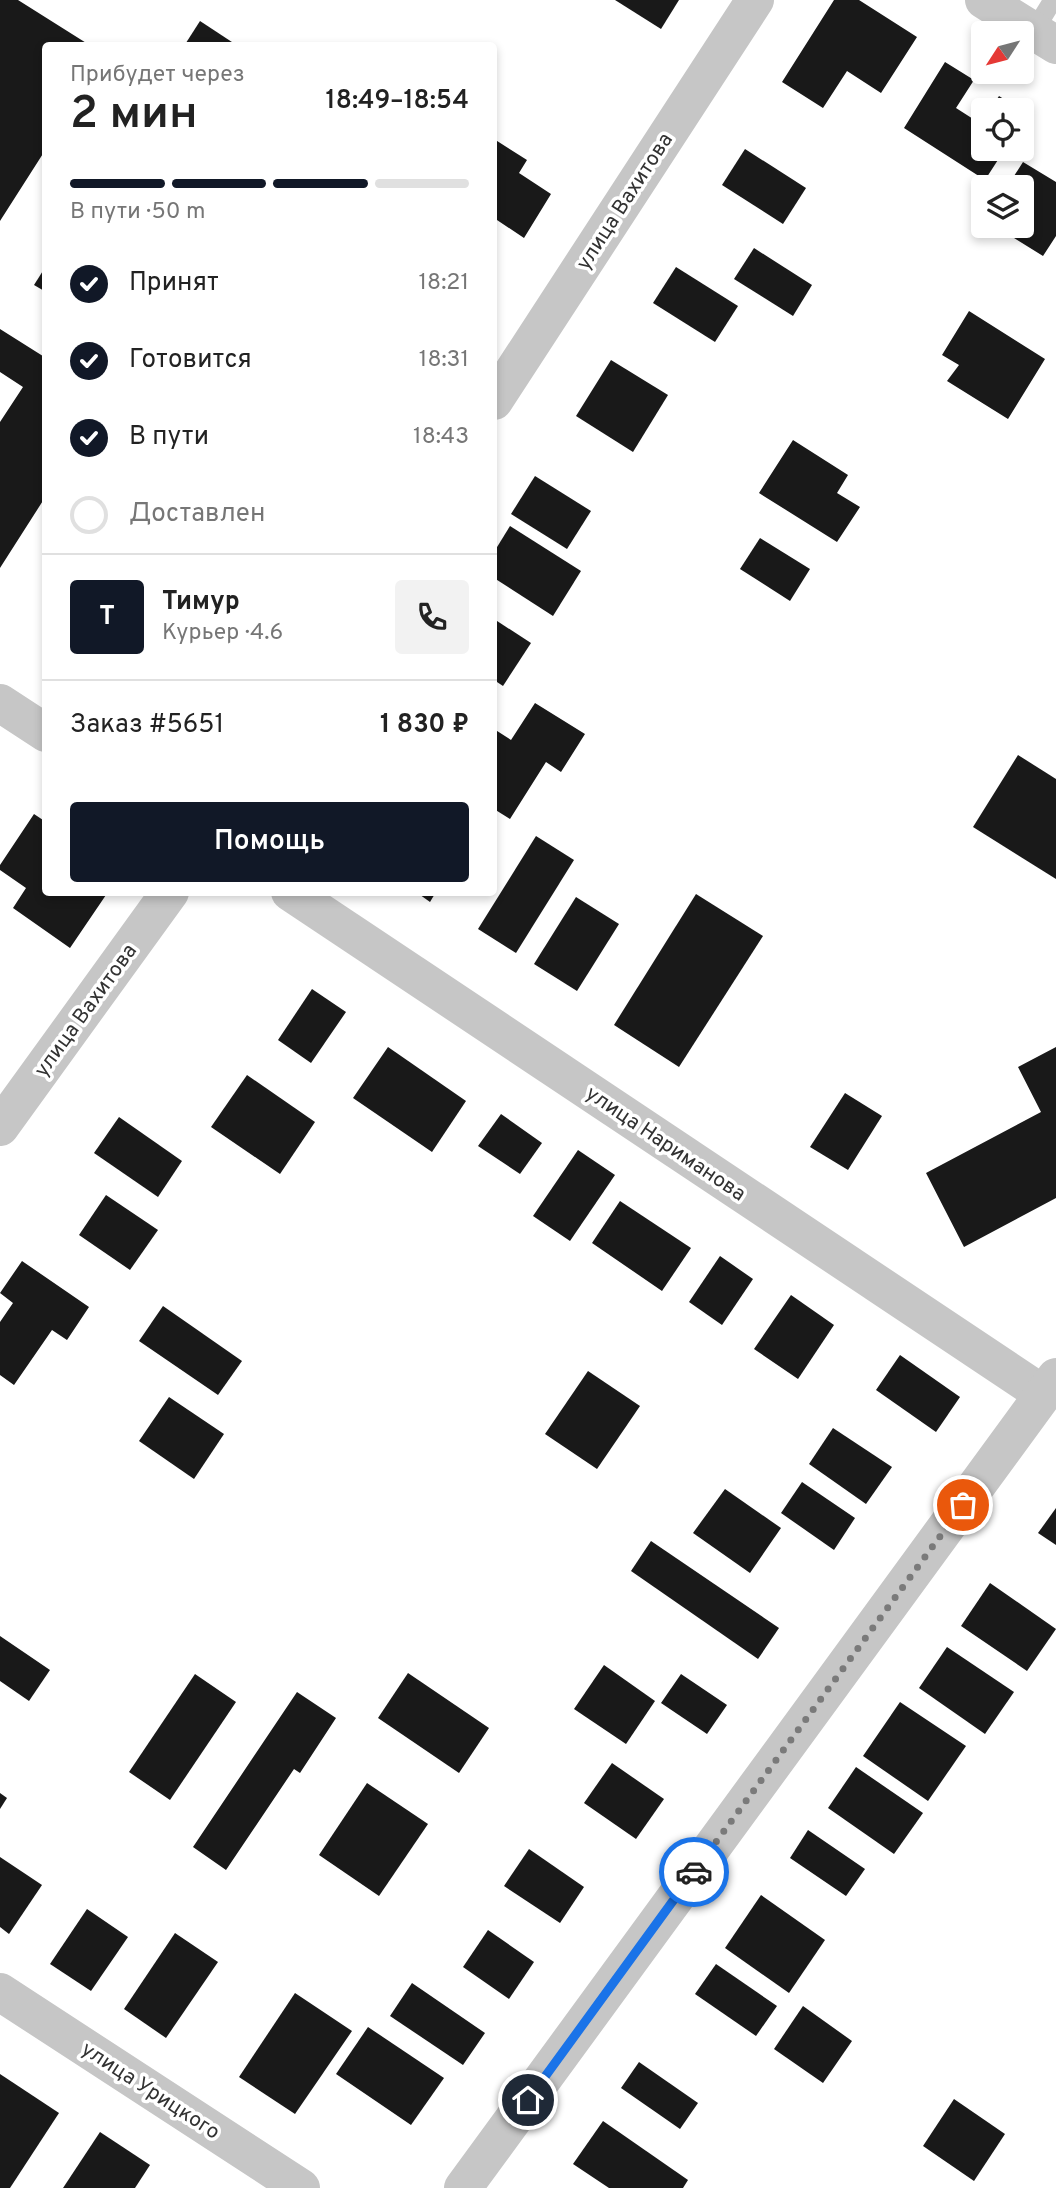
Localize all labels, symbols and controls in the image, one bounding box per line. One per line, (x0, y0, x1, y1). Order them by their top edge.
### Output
north arrow (971, 21, 1034, 84)
map controls (971, 21, 1034, 238)
text: Прибудет через (70, 61, 245, 90)
text: 18:49–18:54 (326, 85, 469, 118)
text: 2 мин (70, 86, 198, 145)
button: locate (971, 98, 1034, 161)
street label: улица Вахитова (571, 128, 680, 276)
button: layers (971, 175, 1034, 238)
text: В пути · 50 m (70, 198, 205, 227)
icon: check (70, 265, 108, 303)
text: Принят (129, 267, 219, 300)
text: 18:21 (419, 269, 469, 298)
icon: check (70, 342, 108, 380)
text: Готовится (129, 344, 252, 377)
text: 18:31 (419, 346, 469, 375)
icon: check (70, 419, 108, 457)
text: В пути (129, 421, 209, 454)
text: 18:43 (413, 423, 469, 452)
text: Доставлен (129, 498, 265, 531)
button: phone (395, 580, 469, 654)
text: Тимур (162, 586, 240, 619)
text: Т (99, 601, 115, 634)
text: Курьер · 4.6 (162, 619, 283, 648)
text: Заказ #5651 (70, 709, 224, 742)
text: 1 830 ₽ (380, 709, 469, 742)
button: Помощь (70, 802, 469, 882)
street label: улица Вахитова (29, 939, 144, 1083)
street label: улица Нариманова (580, 1081, 751, 1208)
pin (933, 1475, 993, 1535)
icon: bag (944, 1486, 982, 1524)
courier (659, 1837, 729, 1907)
icon: car (675, 1853, 713, 1891)
street label: улица Урицкого (76, 2036, 225, 2146)
pin (498, 2070, 558, 2130)
icon: home (509, 2081, 547, 2119)

